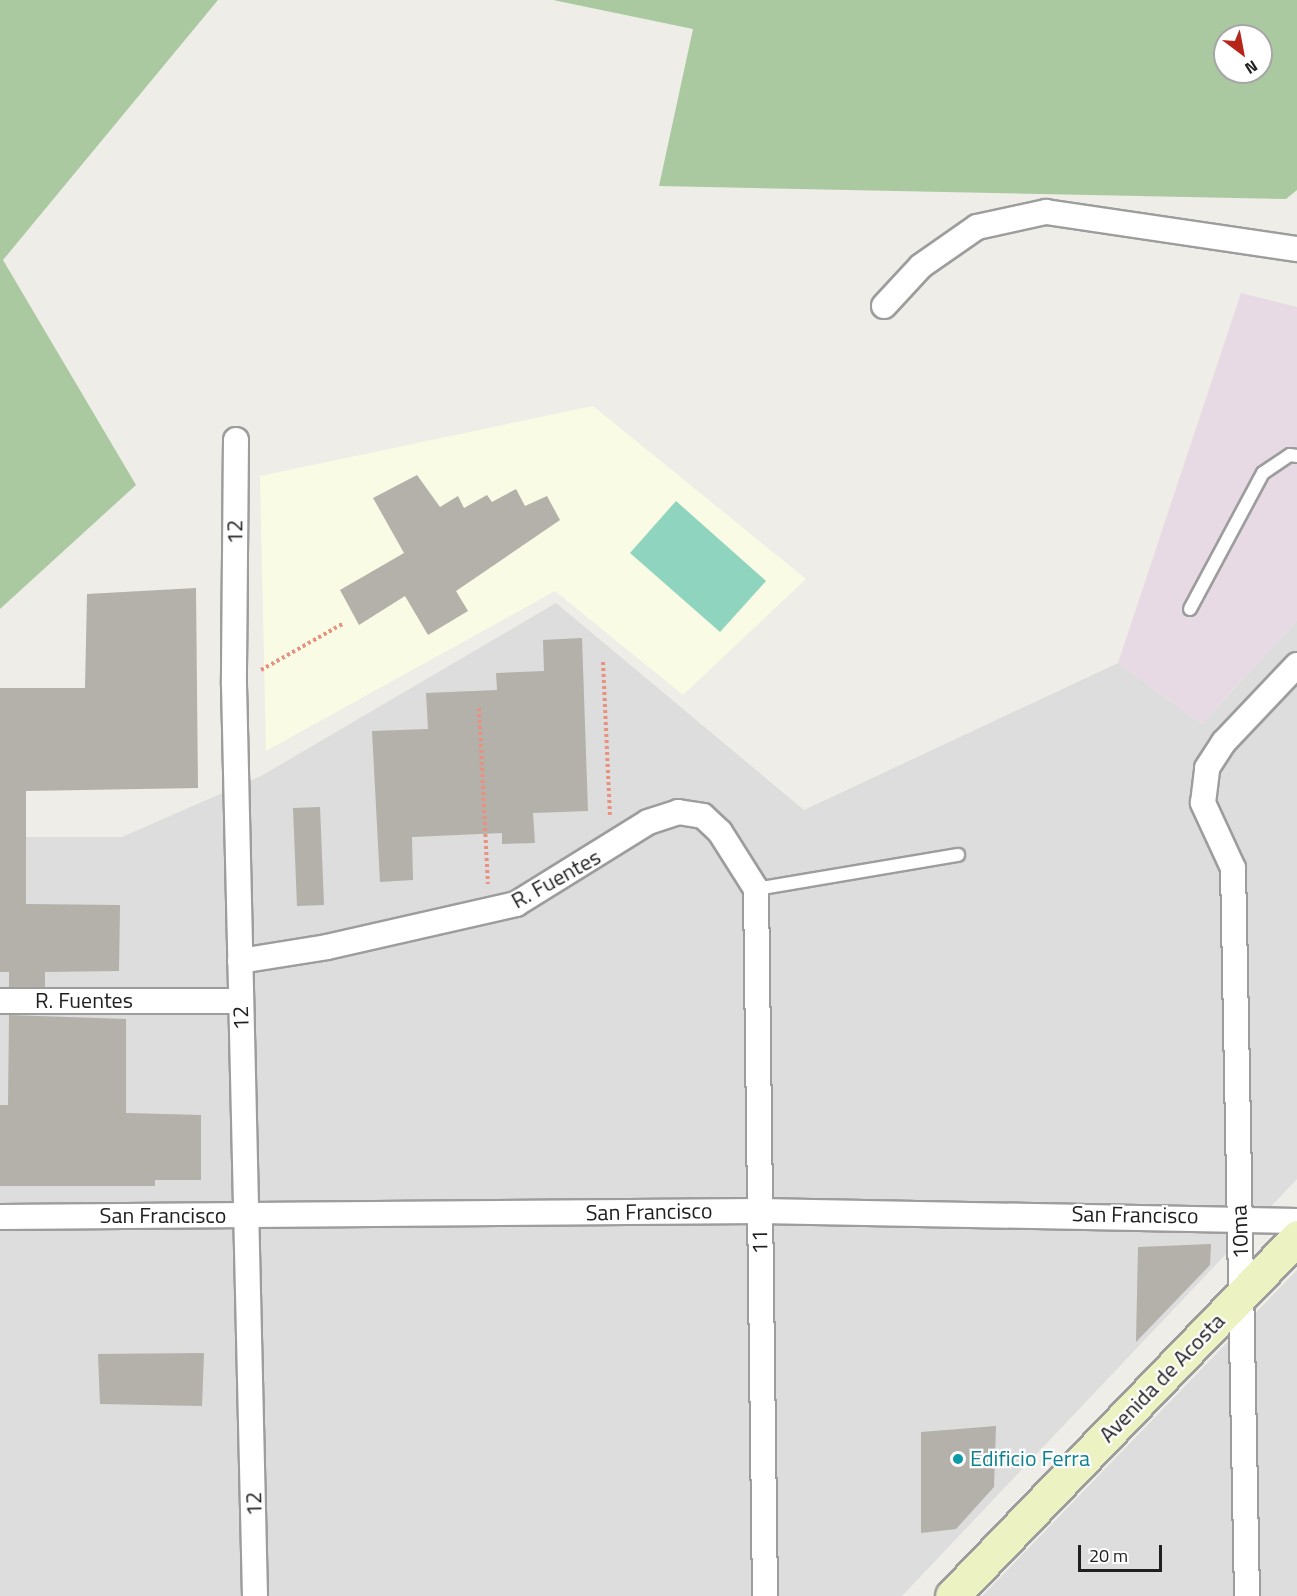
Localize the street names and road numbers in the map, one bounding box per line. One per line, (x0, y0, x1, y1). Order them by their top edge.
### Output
street label: 12 (222, 520, 248, 544)
street label: R. Fuentes (507, 844, 605, 914)
street label: R. Fuentes (35, 988, 133, 1014)
street label: 12 (227, 1005, 255, 1031)
street label: San Francisco (585, 1198, 713, 1226)
street label: San Francisco (1071, 1201, 1199, 1229)
street label: San Francisco (100, 1203, 226, 1229)
street label: 10ma (1226, 1205, 1254, 1259)
street label: 11 (747, 1229, 773, 1255)
street label: Avenida de Acosta (1094, 1308, 1230, 1448)
street label: 12 (241, 1491, 267, 1517)

